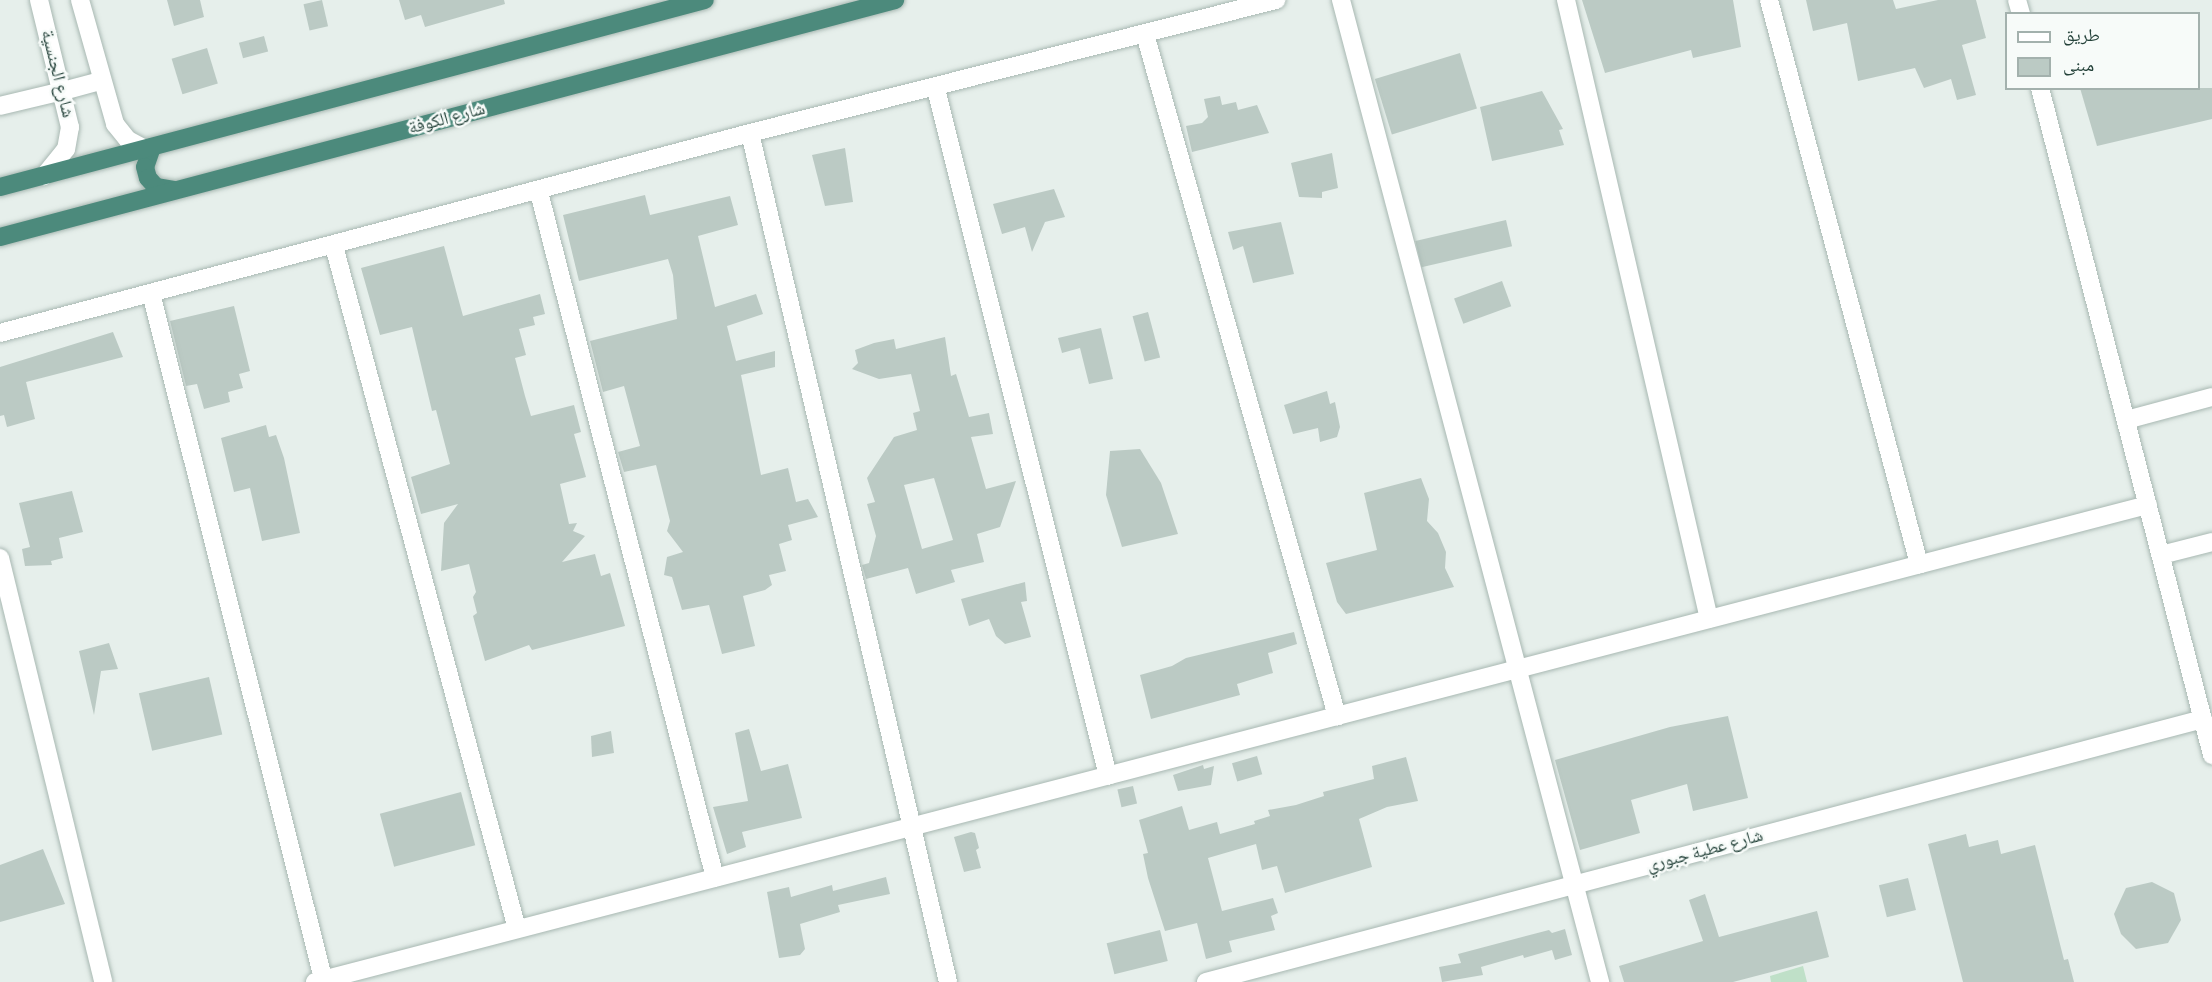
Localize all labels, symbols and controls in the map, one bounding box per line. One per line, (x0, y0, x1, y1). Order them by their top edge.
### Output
legend (2005, 12, 2200, 90)
text: طريق (2063, 23, 2100, 48)
street label: شارع الجنسية (36, 28, 78, 120)
text: مبنى (2063, 53, 2094, 78)
street label: شارع الكوفة (406, 98, 488, 140)
street label: شارع عطية جبوري (1644, 825, 1766, 877)

